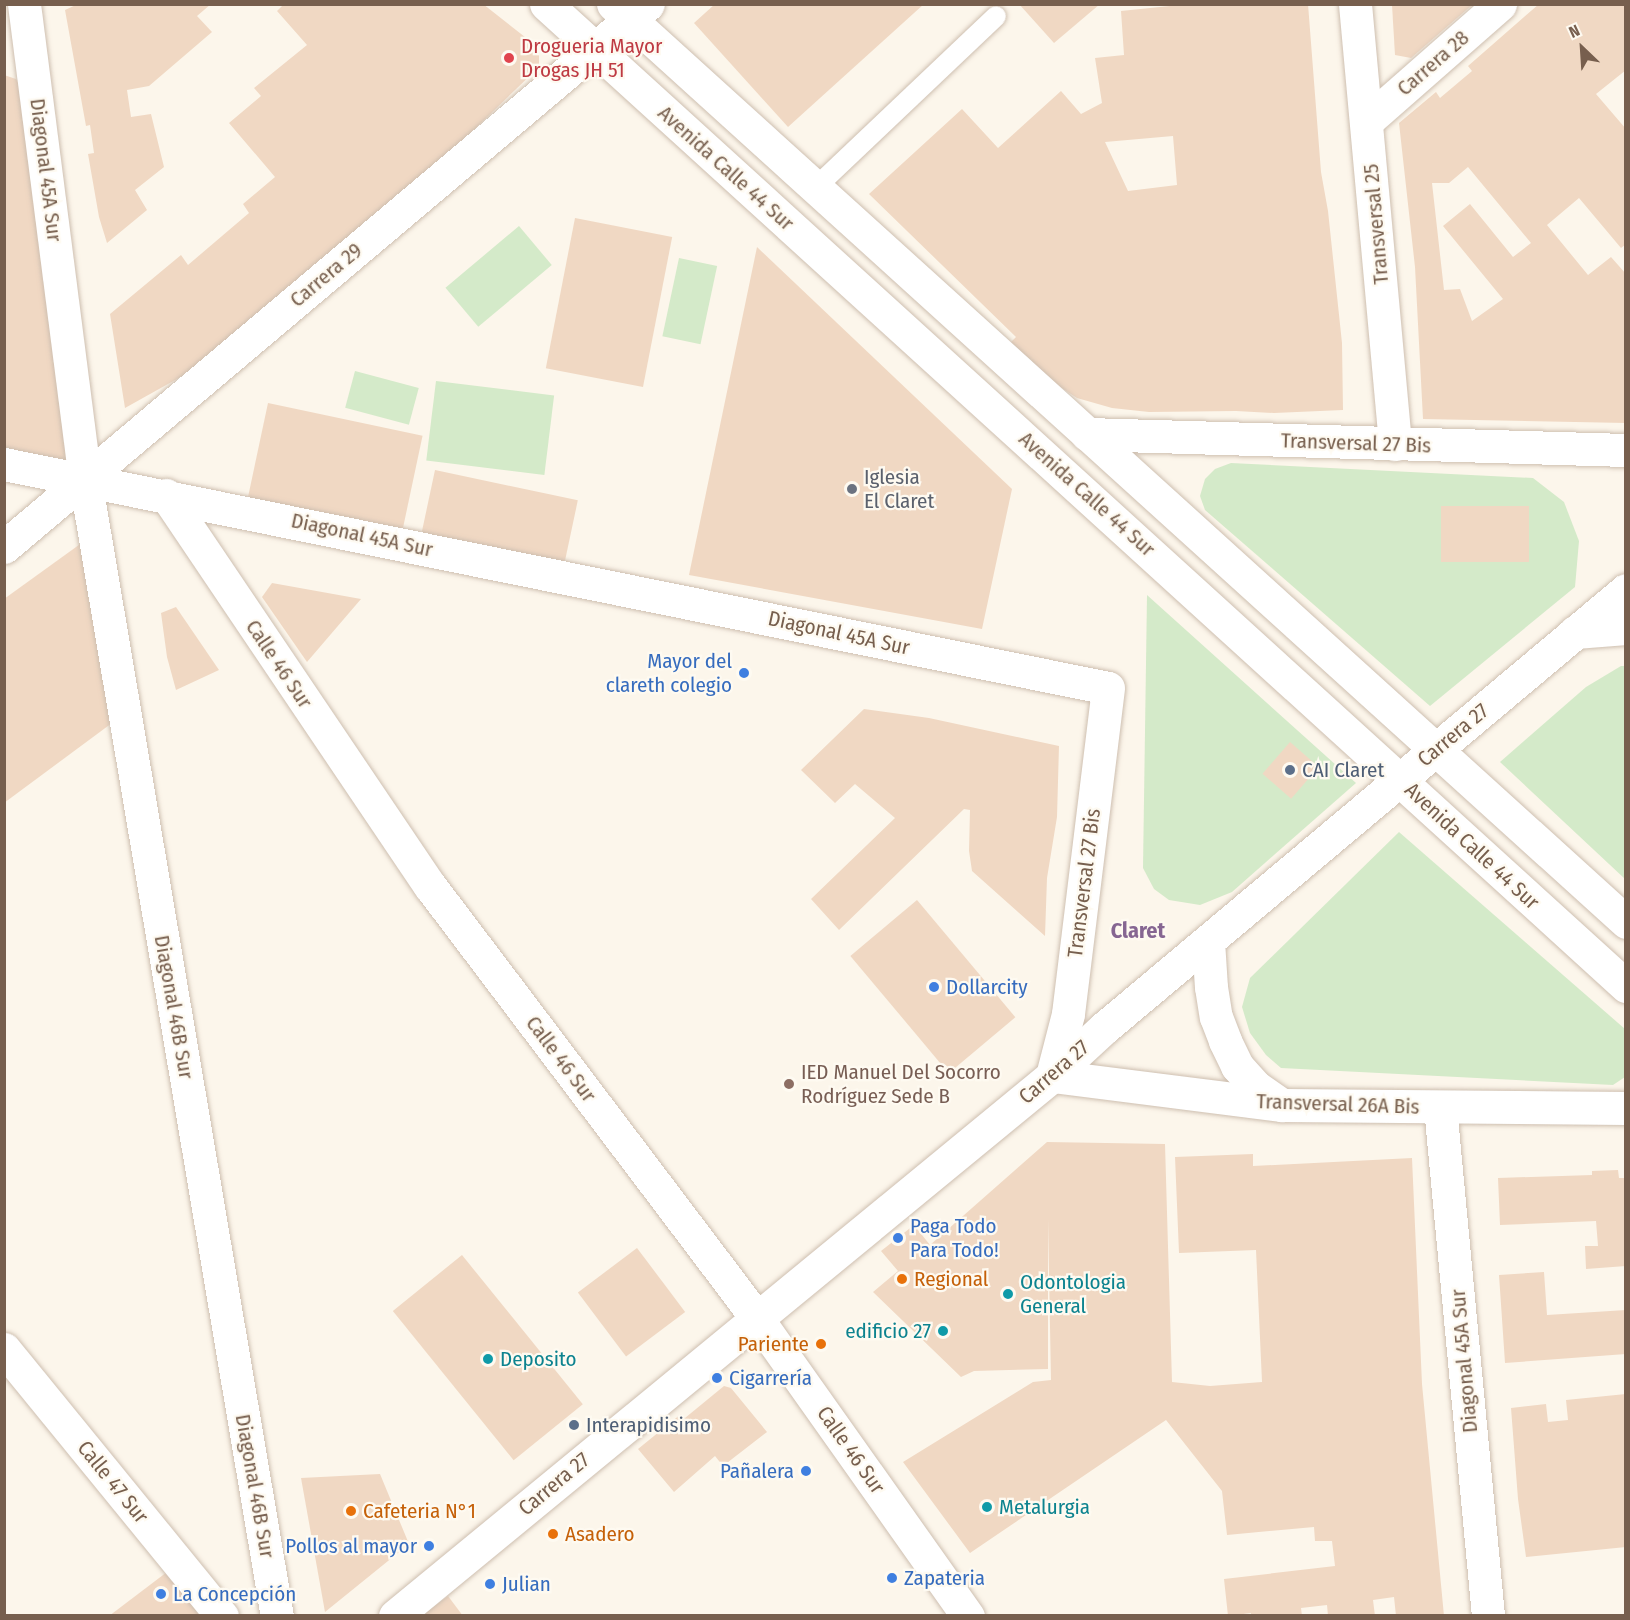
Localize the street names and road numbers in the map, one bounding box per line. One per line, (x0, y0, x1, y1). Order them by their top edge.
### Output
street label: Carrera 28 (1392, 25, 1474, 101)
street label: Diagonal 45A Sur (25, 97, 67, 243)
street label: Avenida Calle 44 Sur (653, 100, 799, 236)
street label: Transversal 25 (1358, 163, 1394, 285)
street label: Carrera 29 (285, 238, 367, 312)
street label: Avenida Calle 44 Sur (1014, 426, 1160, 562)
street label: Transversal 27 Bis (1281, 428, 1431, 458)
street label: Diagonal 45A Sur (289, 508, 435, 562)
street label: Diagonal 45A Sur (766, 606, 912, 660)
street label: Calle 46 Sur (240, 615, 318, 713)
street label: Carrera 27 (1412, 698, 1494, 772)
street label: Avenida Calle 44 Sur (1400, 777, 1544, 915)
street label: Transversal 27 Bis (1062, 807, 1106, 959)
street label: Diagonal 46B Sur (149, 933, 199, 1081)
street label: Calle 46 Sur (521, 1011, 601, 1107)
street label: Carrera 27 (1014, 1035, 1094, 1109)
street label: Transversal 26A Bis (1256, 1089, 1420, 1119)
street label: Diagonal 45A Sur (1445, 1288, 1483, 1434)
street label: Calle 46 Sur (812, 1401, 890, 1499)
street label: Diagonal 46B Sur (230, 1412, 280, 1560)
street label: Calle 47 Sur (72, 1436, 154, 1528)
street label: Carrera 27 (513, 1447, 595, 1521)

